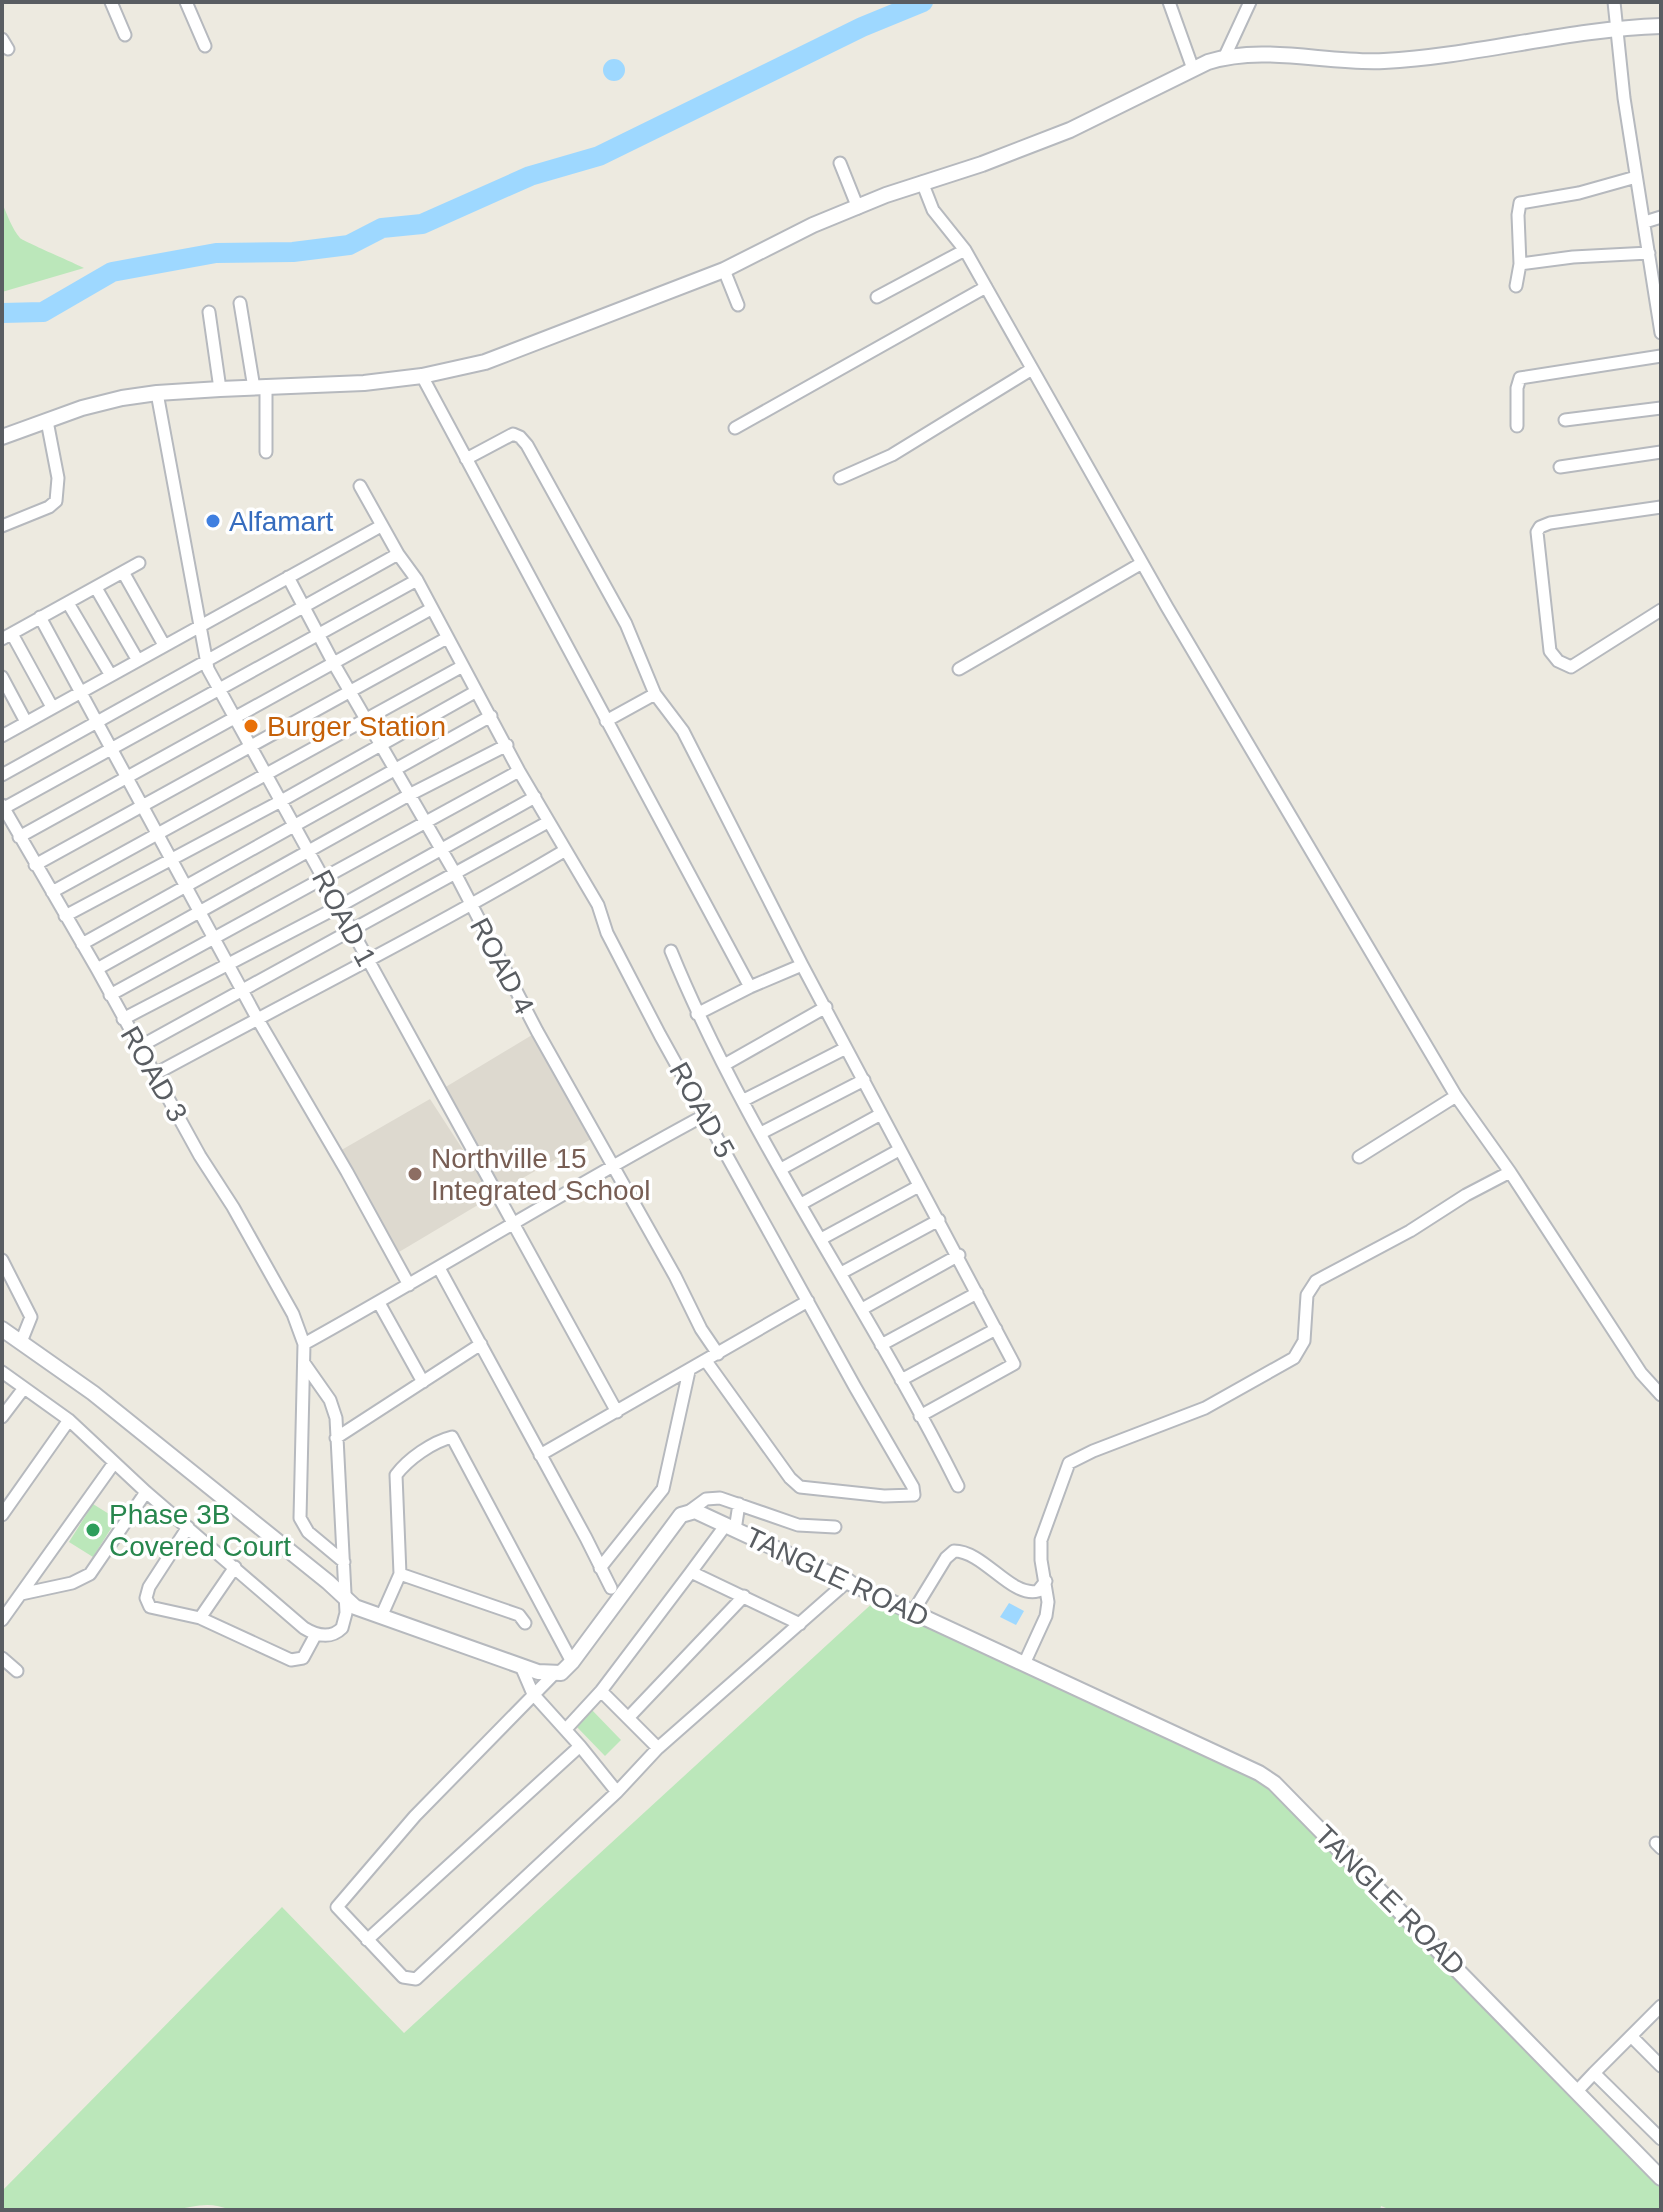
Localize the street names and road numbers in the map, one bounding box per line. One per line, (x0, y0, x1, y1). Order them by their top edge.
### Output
street label: ROAD 1 (306, 865, 382, 971)
street label: ROAD 4 (464, 913, 540, 1019)
street label: ROAD 3 (115, 1021, 193, 1127)
street label: ROAD 5 (663, 1057, 741, 1163)
street label: TANGLE ROAD (740, 1521, 934, 1633)
street label: TANGLE ROAD (1309, 1819, 1471, 1981)

